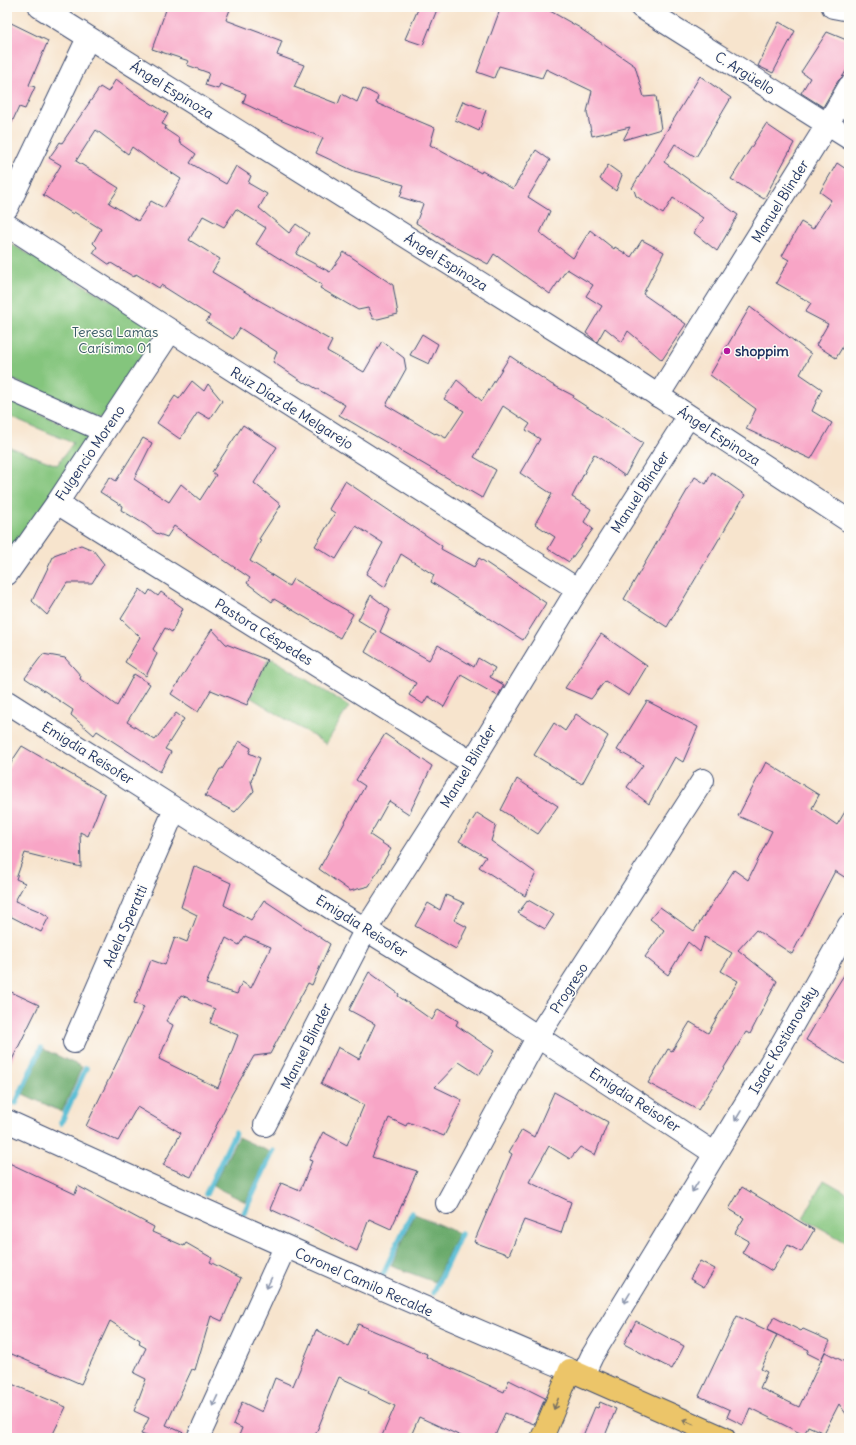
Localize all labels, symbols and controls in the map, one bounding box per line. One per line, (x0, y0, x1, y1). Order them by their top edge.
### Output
street label: C. Argüello (712, 47, 779, 99)
street label: Ángel Espinoza (127, 57, 217, 123)
street label: Manuel Blinder (747, 156, 813, 246)
street label: Ángel Espinoza (401, 229, 491, 295)
park label: Teresa Lamas Carísimo 01 (72, 323, 158, 357)
place label: shoppim (735, 342, 789, 360)
marker: shoppim (722, 346, 732, 356)
street label: Ruiz Díaz de Melgarejo (227, 363, 357, 453)
street label: Fulgencio Moreno (51, 402, 129, 504)
street label: Ángel Espinoza (674, 403, 764, 469)
street label: Manuel Blinder (607, 447, 673, 536)
street label: Pastora Céspedes (212, 595, 316, 669)
street label: Emigdia Reisofer (39, 718, 138, 789)
street label: Manuel Blinder (436, 721, 500, 811)
street label: Adela Speratti (99, 882, 151, 970)
street label: Emigdia Reisofer (313, 891, 412, 962)
street label: Progreso (546, 959, 592, 1017)
street label: Isaac Kostianovsky (745, 983, 821, 1097)
street label: Manuel Blinder (277, 1000, 336, 1092)
street label: Emigdia Reisofer (586, 1064, 684, 1136)
one-way arrow (734, 1110, 742, 1121)
one-way arrow (690, 1181, 698, 1193)
street label: Coronel Camilo Recalde (292, 1243, 436, 1321)
one-way arrow (265, 1276, 272, 1288)
one-way arrow (623, 1292, 631, 1304)
one-way arrow (211, 1394, 218, 1406)
one-way arrow (552, 1398, 560, 1410)
one-way arrow (683, 1418, 695, 1426)

